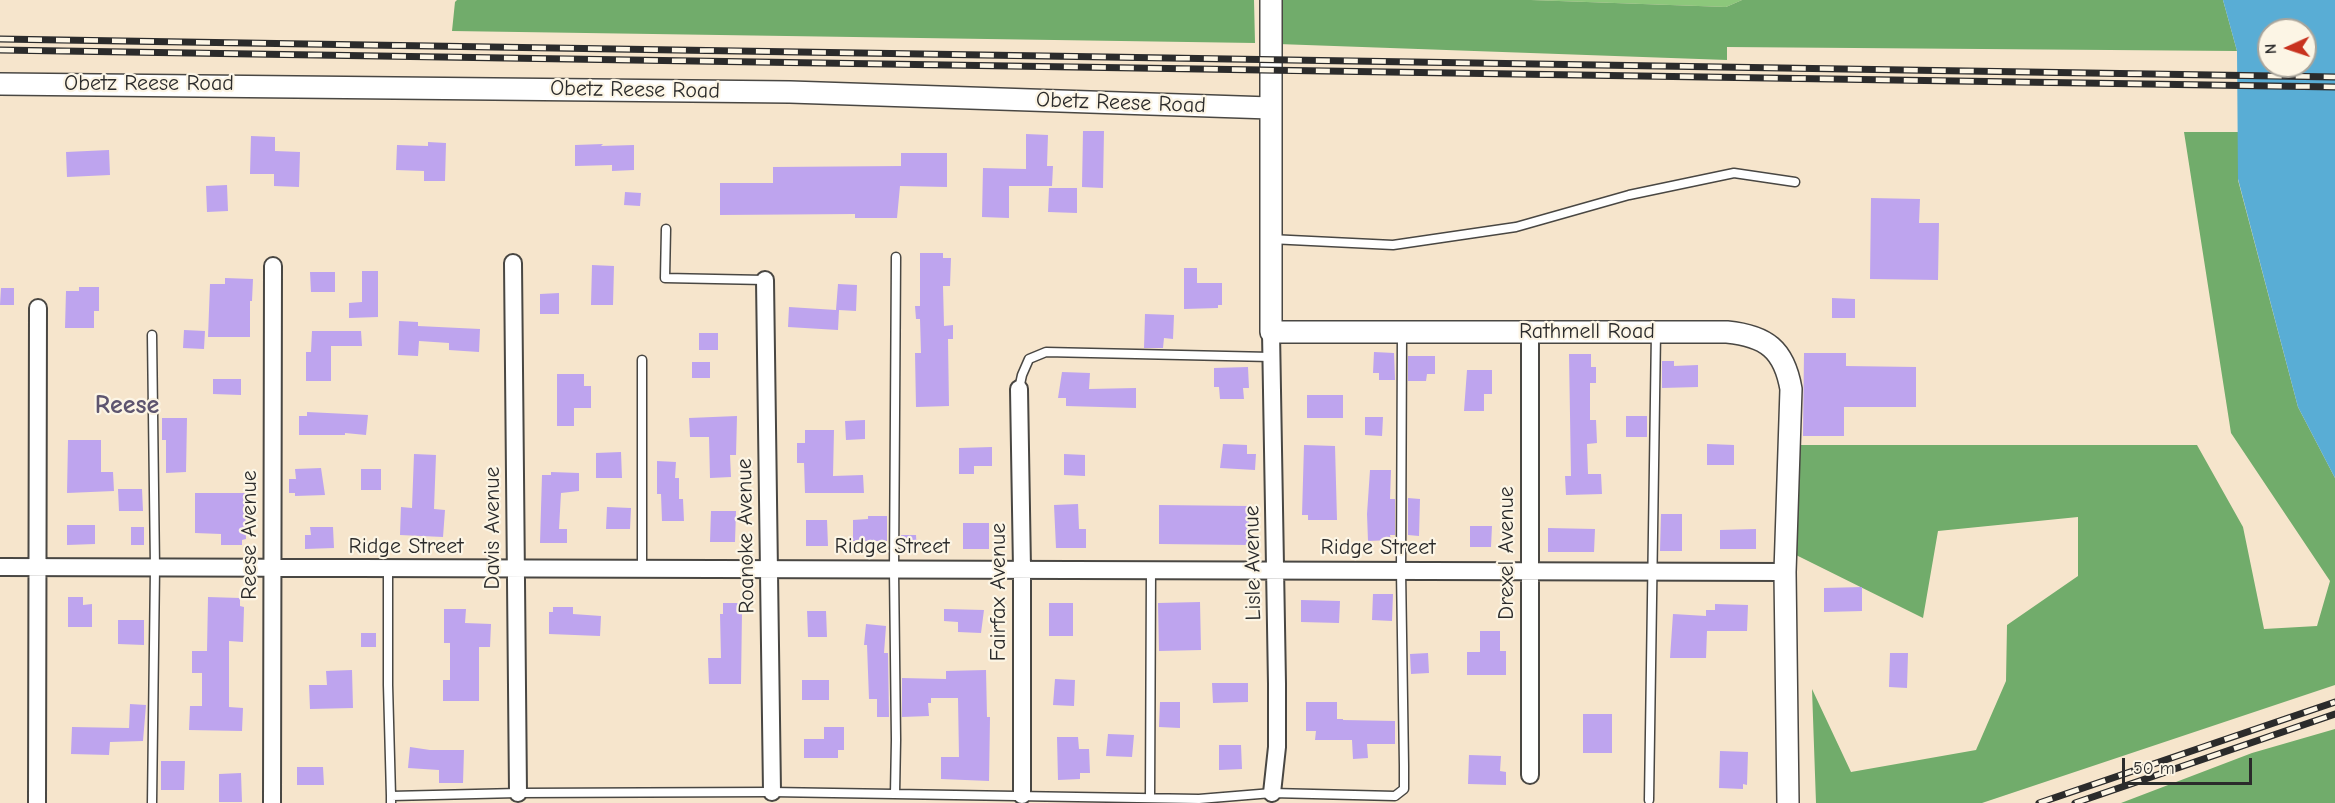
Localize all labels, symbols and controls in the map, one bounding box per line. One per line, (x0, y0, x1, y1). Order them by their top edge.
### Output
north arrow (2257, 18, 2317, 78)
text: N (2262, 43, 2280, 55)
street label: Obetz Reese Road (64, 71, 234, 97)
street label: Obetz Reese Road (550, 75, 720, 105)
street label: Obetz Reese Road (1036, 87, 1206, 119)
street label: Rathmell Road (1519, 319, 1655, 345)
district label: Reese (95, 390, 159, 422)
street label: Roanoke Avenue (731, 458, 761, 614)
street label: Davis Avenue (480, 467, 506, 589)
street label: Reese Avenue (237, 470, 263, 600)
street label: Drexel Avenue (1494, 486, 1520, 620)
street label: Lisle Avenue (1239, 505, 1267, 621)
street label: Fairfax Avenue (986, 523, 1012, 661)
street label: Ridge Street (349, 534, 463, 560)
street label: Ridge Street (835, 534, 949, 560)
street label: Ridge Street (1321, 535, 1435, 561)
scale bar (2125, 746, 2256, 784)
text: 50 m (2133, 758, 2175, 779)

